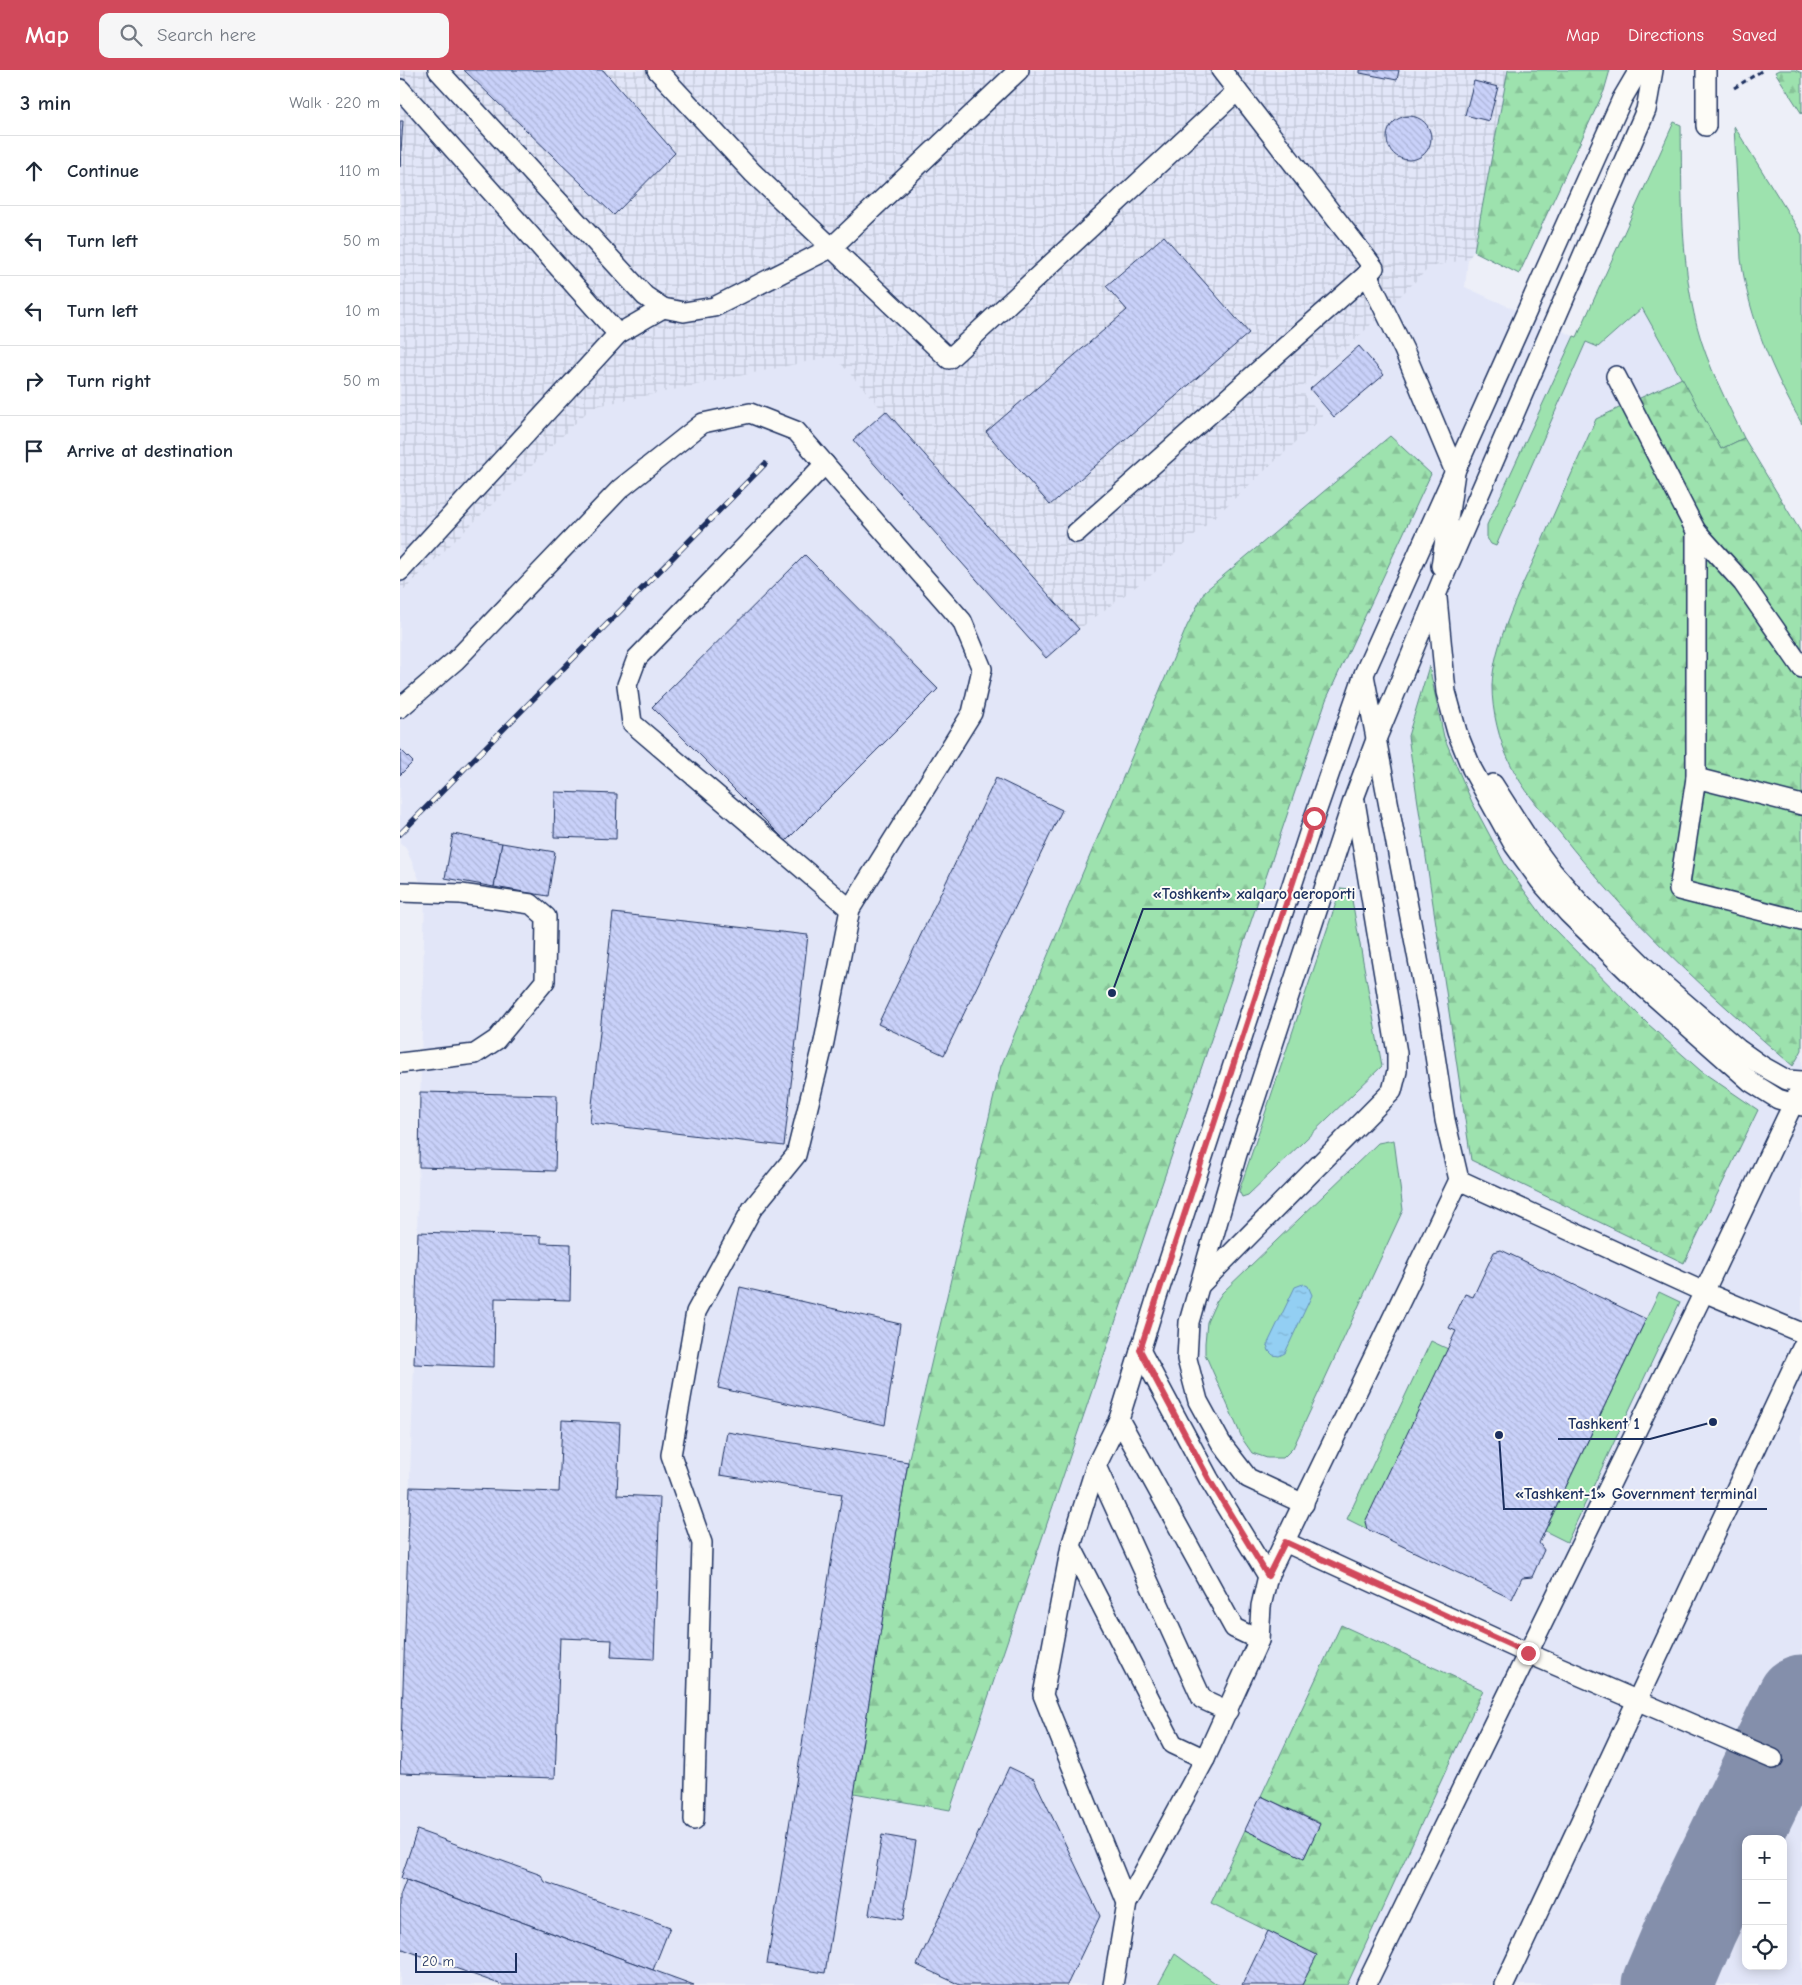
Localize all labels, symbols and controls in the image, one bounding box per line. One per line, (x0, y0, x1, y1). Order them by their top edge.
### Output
search box (99, 13, 449, 58)
text: Map (25, 21, 69, 49)
icon: search (117, 21, 145, 49)
text: Search here (157, 24, 256, 46)
text: Map (1566, 25, 1600, 46)
text: Directions (1628, 25, 1704, 46)
text: Saved (1732, 25, 1777, 46)
text: 3 min (20, 91, 71, 115)
text: Walk · 220 m (289, 94, 380, 112)
icon: ahead (20, 157, 48, 185)
text: Continue (67, 160, 139, 182)
text: 110 m (339, 162, 380, 180)
icon: left (20, 227, 48, 255)
text: Turn left (67, 230, 138, 252)
text: 50 m (343, 232, 380, 250)
icon: left (20, 297, 48, 325)
text: Turn left (67, 300, 138, 322)
text: 10 m (345, 302, 380, 320)
icon: right (20, 367, 48, 395)
text: Turn right (67, 370, 151, 392)
text: 50 m (343, 372, 380, 390)
icon: arrive (20, 437, 48, 465)
text: Arrive at destination (67, 440, 233, 462)
route start (1303, 807, 1326, 830)
callout: «Toshkent» xalqaro aeroporti (1143, 878, 1366, 909)
text: «Toshkent» xalqaro aeroporti (1153, 885, 1355, 903)
callout: Tashkent 1 (1558, 1408, 1650, 1439)
text: Tashkent 1 (1568, 1415, 1640, 1433)
callout: «Tashkent-1» Government terminal (1504, 1478, 1767, 1509)
text: «Tashkent-1» Government terminal (1515, 1485, 1757, 1503)
route end (1517, 1642, 1540, 1665)
map controls (1742, 1835, 1787, 1970)
button: + (1742, 1835, 1787, 1880)
button: − (1742, 1880, 1787, 1925)
button: locate (1742, 1925, 1787, 1970)
scale bar (415, 1950, 518, 1973)
text: 20 m (422, 1953, 454, 1970)

